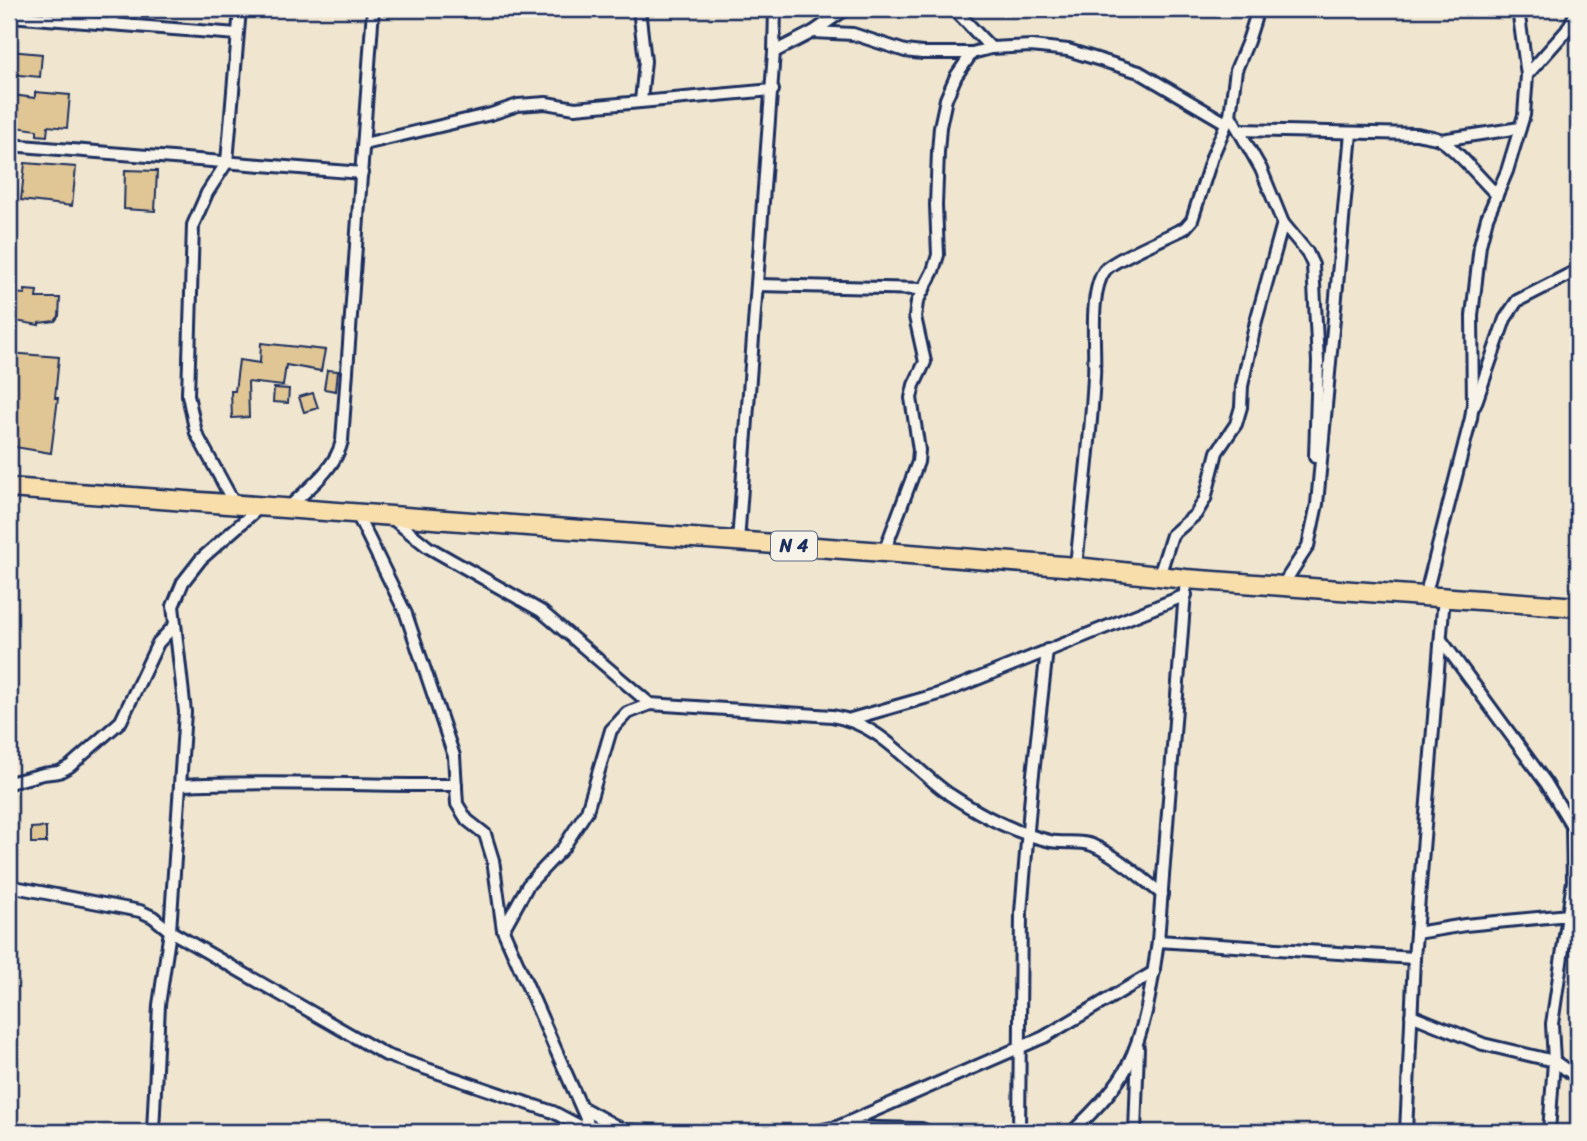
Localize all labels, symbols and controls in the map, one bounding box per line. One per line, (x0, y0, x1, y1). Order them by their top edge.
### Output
road number: N 4 (771, 532, 817, 560)

